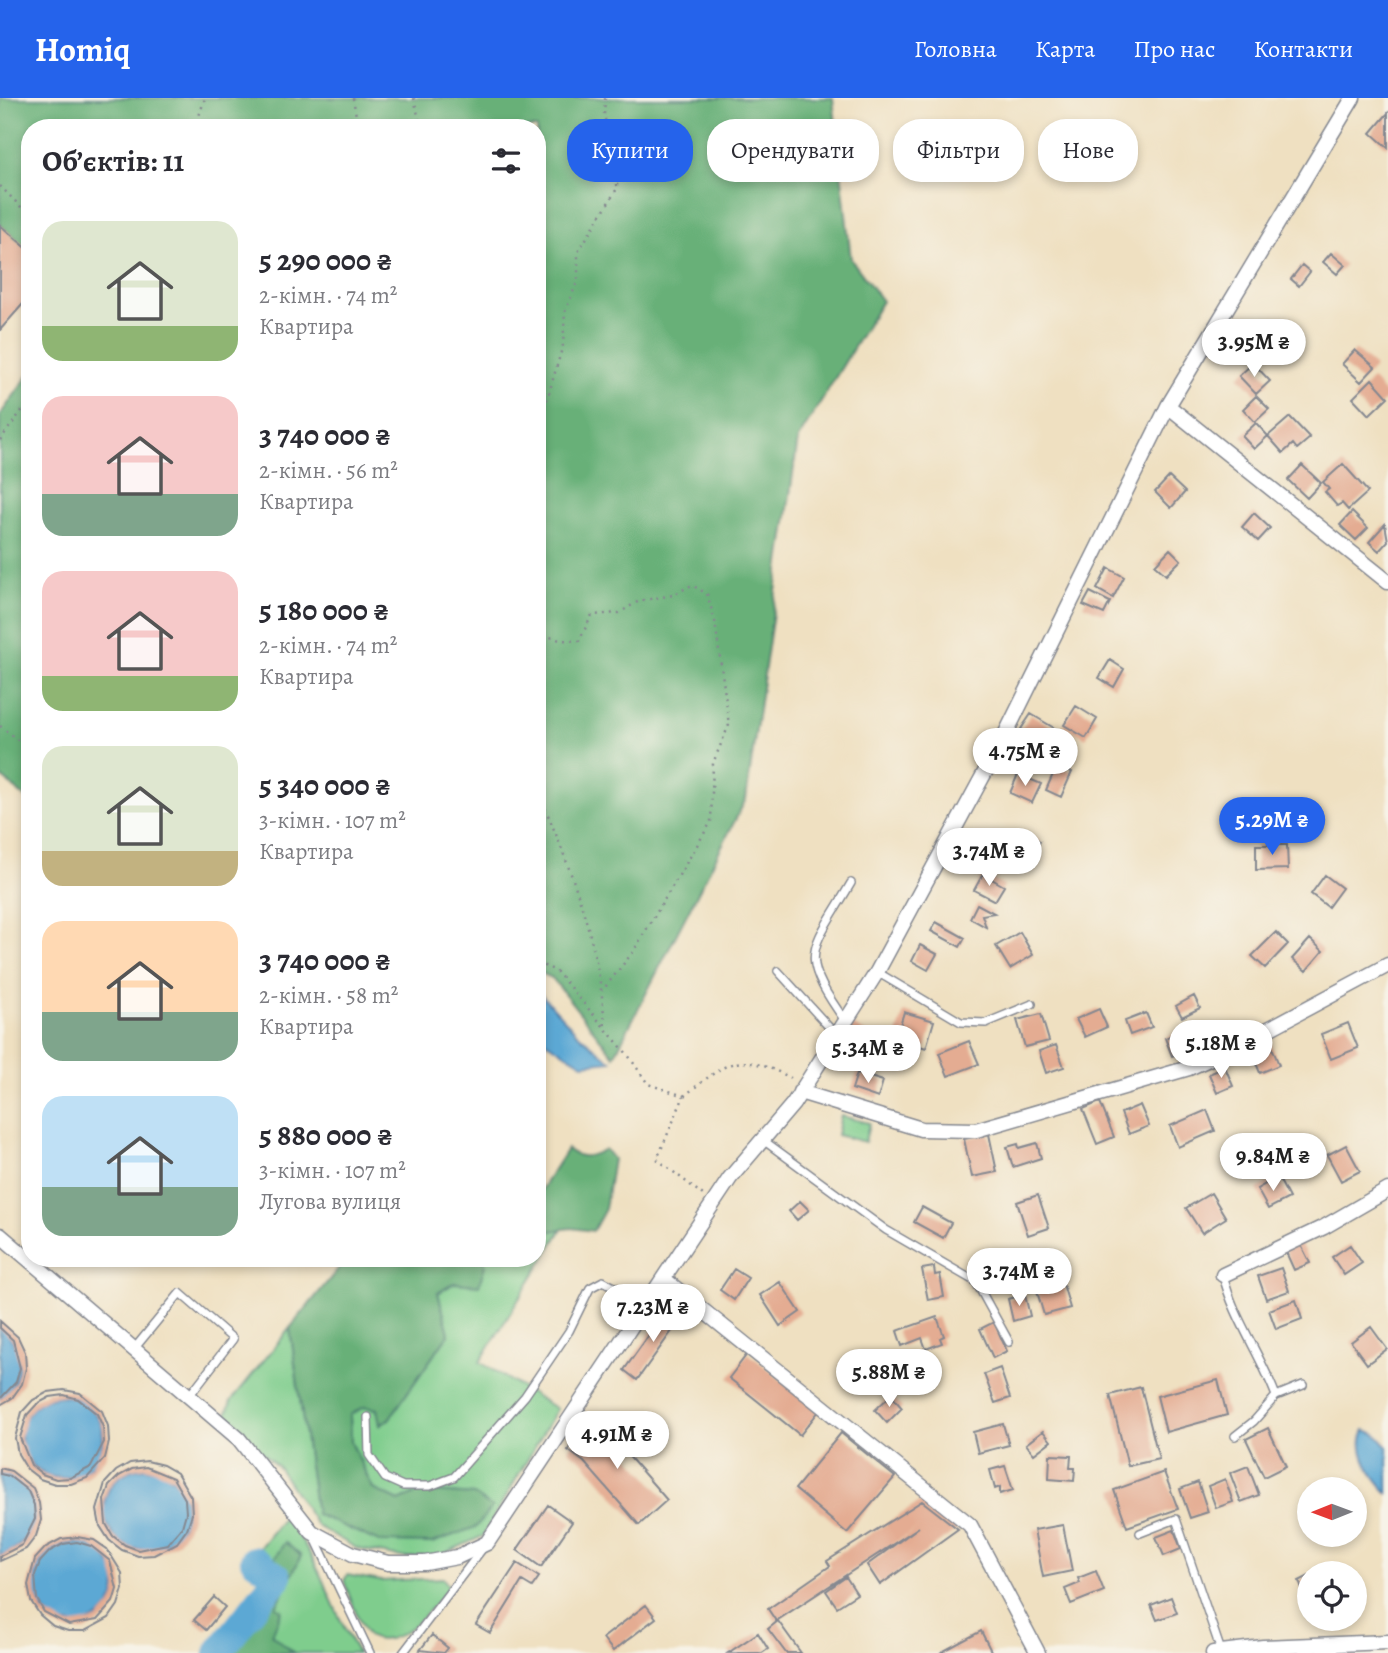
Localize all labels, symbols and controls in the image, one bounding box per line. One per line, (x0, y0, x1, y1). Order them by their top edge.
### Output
text: Homiq (35, 27, 130, 72)
text: Головна (914, 33, 997, 65)
text: Карта (1035, 33, 1095, 65)
text: Про нас (1133, 33, 1215, 65)
text: Контакти (1253, 33, 1353, 65)
chip: Купити (567, 119, 693, 182)
chip: Орендувати (707, 119, 879, 182)
chip: Фільтри (893, 119, 1024, 182)
chip: Нове (1038, 119, 1138, 182)
text: Об’єктів: 11 (42, 141, 184, 181)
icon: filters (487, 142, 525, 180)
text: 5 290 000 ₴ (259, 240, 392, 280)
icon: home (98, 249, 182, 333)
text: 2-кімн. · 74 m² (259, 280, 397, 311)
text: Квартира (259, 311, 354, 342)
pin: 3.95M ₴ (1189, 320, 1319, 379)
text: 3.95M ₴ (1218, 326, 1290, 357)
text: 3 740 000 ₴ (259, 415, 391, 455)
icon: home (98, 424, 182, 508)
text: 2-кімн. · 56 m² (259, 455, 398, 486)
text: Квартира (259, 486, 354, 517)
text: 5 180 000 ₴ (259, 590, 389, 630)
icon: home (98, 599, 182, 683)
text: 2-кімн. · 74 m² (259, 630, 397, 661)
text: Квартира (259, 661, 354, 692)
pin: 4.75M ₴ (960, 728, 1090, 788)
text: 4.75M ₴ (989, 735, 1061, 766)
text: 5 340 000 ₴ (259, 765, 391, 805)
icon: home (98, 774, 182, 858)
pin: 5.29M ₴ (1207, 798, 1337, 857)
text: 5.29M ₴ (1235, 804, 1309, 835)
text: 3-кімн. · 107 m² (259, 805, 406, 836)
pin: 3.74M ₴ (924, 828, 1054, 888)
text: 3.74M ₴ (953, 835, 1025, 866)
text: Квартира (259, 836, 354, 867)
text: 3 740 000 ₴ (259, 940, 391, 980)
icon: home (98, 949, 182, 1033)
text: 2-кімн. · 58 m² (259, 980, 398, 1011)
text: Квартира (259, 1011, 354, 1042)
pin: 5.18M ₴ (1156, 1020, 1286, 1080)
pin: 5.34M ₴ (803, 1026, 933, 1085)
text: 5.18M ₴ (1185, 1027, 1257, 1058)
text: 5.34M ₴ (832, 1032, 904, 1063)
text: 5 880 000 ₴ (259, 1115, 393, 1155)
icon: home (98, 1124, 182, 1208)
pin: 9.84M ₴ (1208, 1134, 1338, 1193)
text: 9.84M ₴ (1236, 1140, 1310, 1171)
text: 3-кімн. · 107 m² (259, 1155, 406, 1186)
text: Лугова вулиця (259, 1186, 401, 1217)
pin: 3.74M ₴ (954, 1248, 1084, 1308)
text: 3.74M ₴ (983, 1255, 1055, 1286)
pin: 7.23M ₴ (588, 1284, 718, 1344)
text: 7.23M ₴ (617, 1291, 689, 1322)
pin: 5.88M ₴ (824, 1350, 954, 1409)
text: 5.88M ₴ (852, 1356, 926, 1387)
pin: 4.91M ₴ (552, 1412, 682, 1471)
text: 4.91M ₴ (581, 1418, 653, 1449)
north arrow (1297, 1477, 1367, 1547)
map controls (1297, 1477, 1367, 1631)
button: locate (1297, 1561, 1367, 1631)

